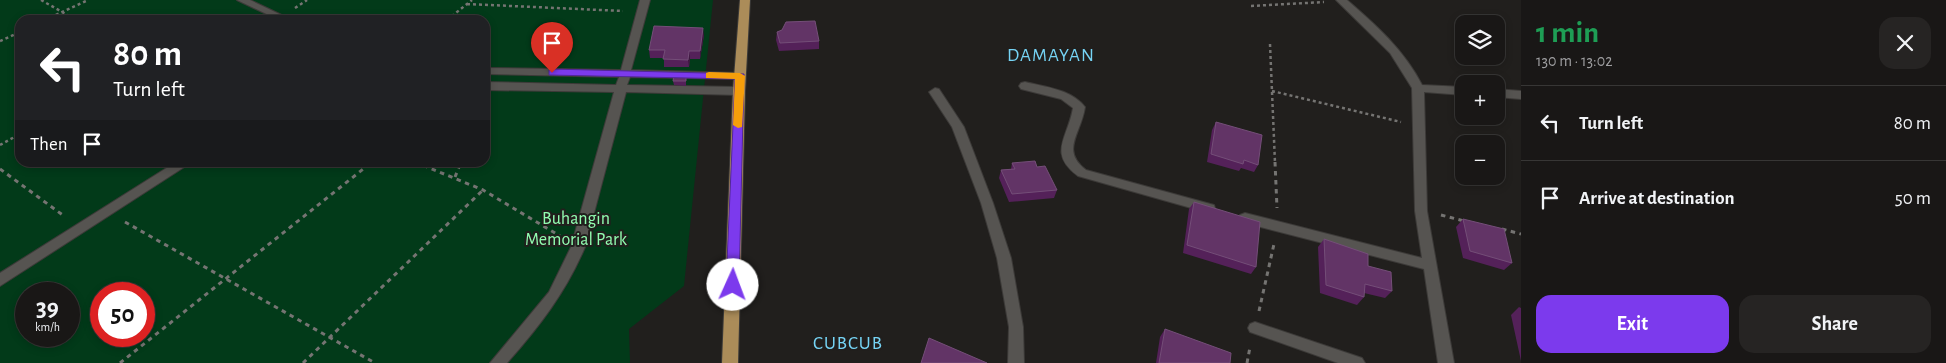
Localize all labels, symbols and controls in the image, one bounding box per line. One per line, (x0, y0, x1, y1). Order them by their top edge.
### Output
map controls (1455, 15, 1505, 185)
button: layers (1455, 15, 1505, 65)
button: close (1879, 17, 1931, 69)
text: 1 min (1536, 18, 1599, 48)
pin (531, 22, 573, 73)
icon: arrive (538, 29, 566, 57)
icon: left (30, 35, 95, 100)
text: 80 m (113, 37, 182, 72)
district label: DAMAYAN (1007, 46, 1095, 65)
text: 130 m · 13:02 (1536, 53, 1612, 69)
button: + (1455, 75, 1505, 125)
text: Turn left (113, 78, 185, 100)
icon: left (1536, 109, 1564, 137)
text: Turn left (1579, 114, 1643, 133)
text: 80 m (1894, 114, 1931, 133)
icon: arrive (78, 130, 106, 158)
text: Then (30, 135, 68, 154)
button: − (1455, 135, 1505, 185)
icon: arrive (1536, 184, 1564, 212)
text: Arrive at destination (1579, 189, 1735, 208)
text: 50 m (1895, 189, 1931, 208)
park label: Buhangin Memorial Park (525, 210, 628, 249)
position arrow (706, 258, 758, 310)
speed limit sign: 50 (90, 282, 155, 347)
button: Exit (1536, 295, 1729, 353)
button: Share (1739, 295, 1931, 353)
text: 39 (36, 296, 59, 321)
text: km/h (35, 321, 60, 333)
district label: CUBCUB (813, 334, 883, 353)

